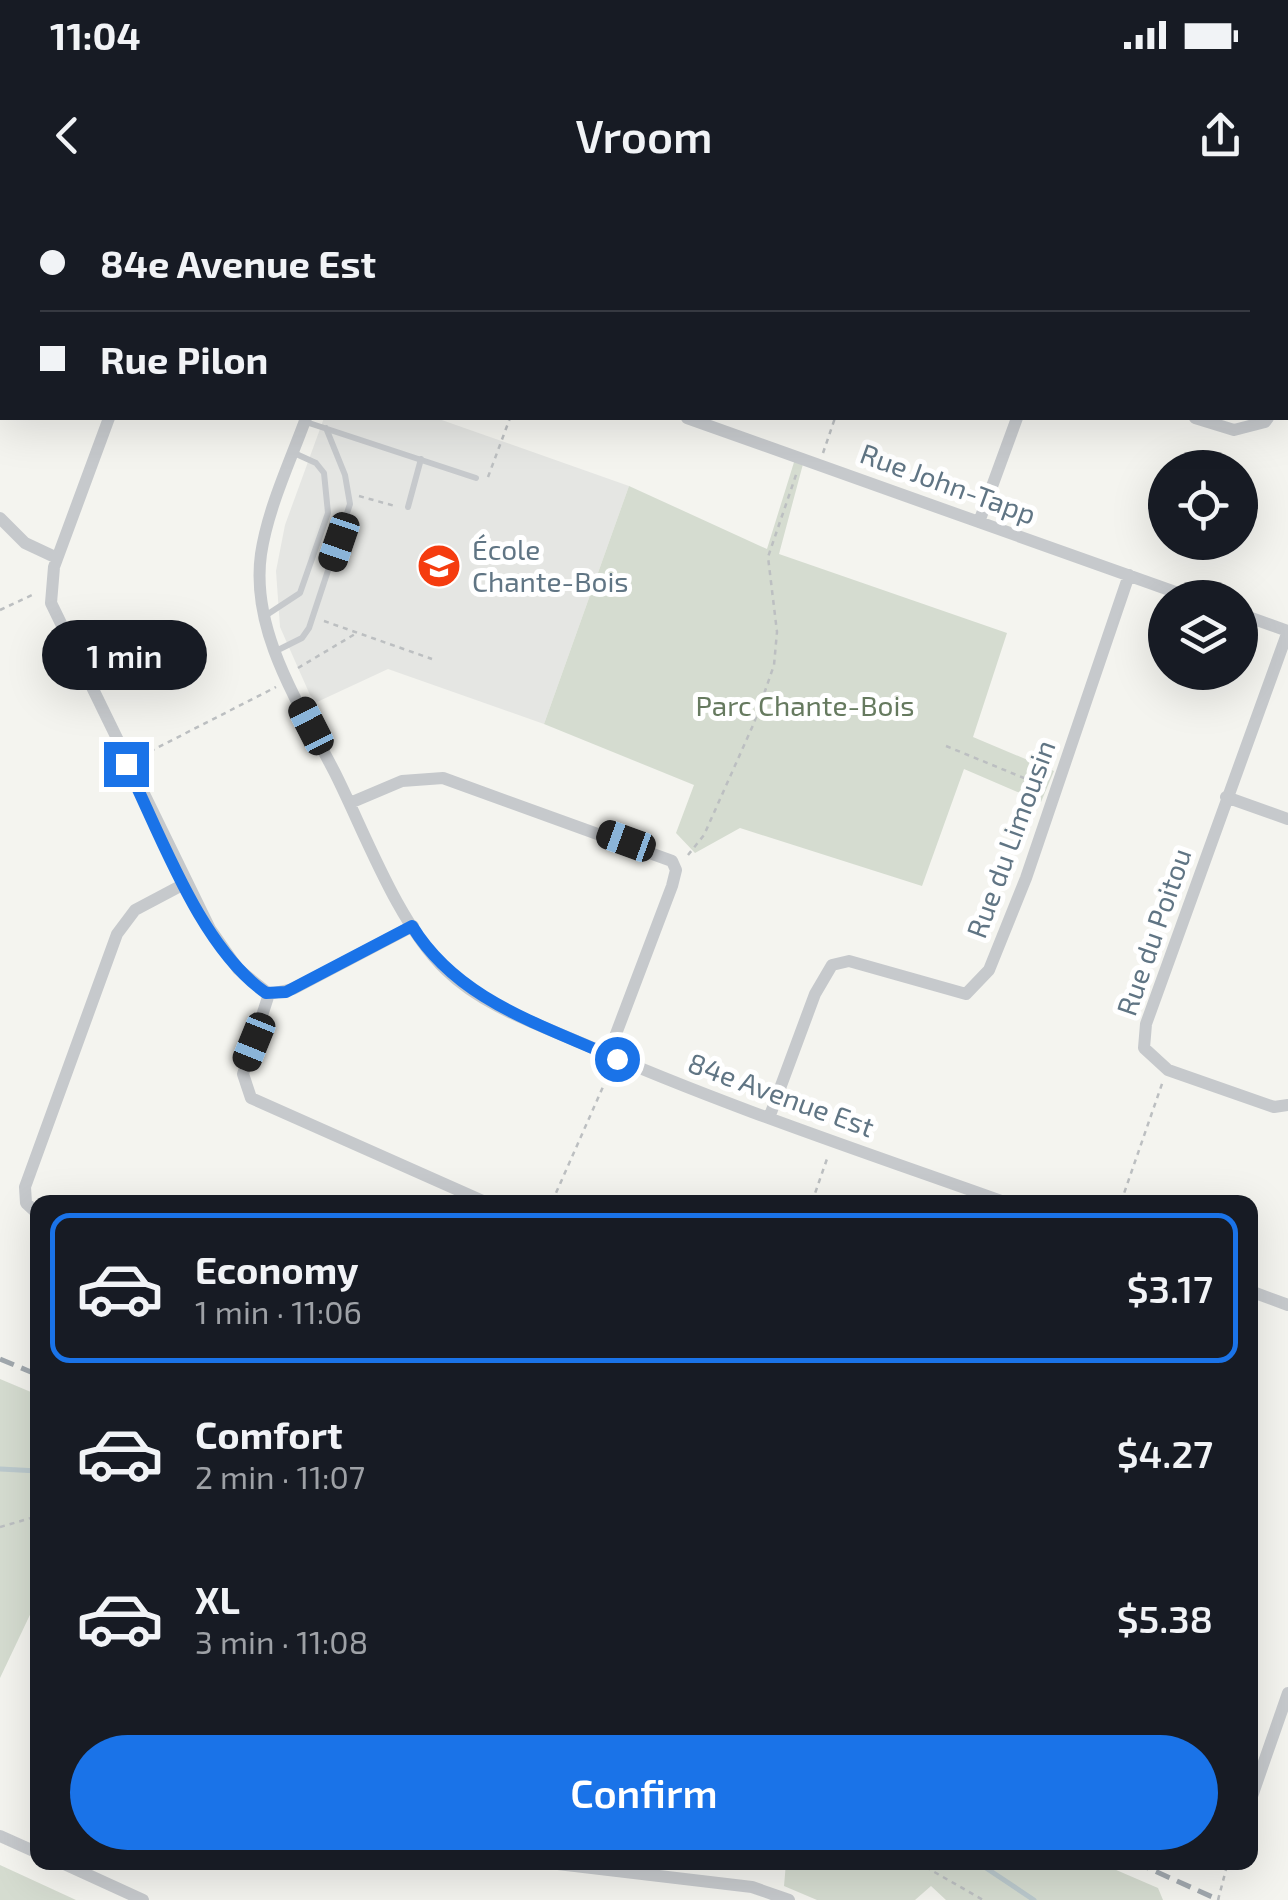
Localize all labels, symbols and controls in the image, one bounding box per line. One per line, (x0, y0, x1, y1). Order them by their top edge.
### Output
text: 11:04 (50, 12, 141, 58)
icon: back (40, 108, 95, 163)
text: Vroom (575, 108, 713, 162)
icon: share (1193, 108, 1248, 163)
text: 84e Avenue Est (100, 240, 376, 286)
text: Rue Pilon (100, 336, 268, 382)
street label: Rue John-Tapp (856, 436, 1041, 531)
map controls (1148, 450, 1258, 690)
button: locate (1148, 450, 1258, 560)
car (315, 509, 363, 575)
place label: École Chante-Bois (472, 532, 629, 598)
school or university icon: École Chante-Bois (416, 543, 462, 589)
button: layers (1148, 580, 1258, 690)
callout: 1 min (44, 619, 208, 689)
text: 1 min (87, 636, 162, 674)
park label: Parc Chante-Bois (695, 688, 915, 722)
car (284, 692, 338, 760)
street label: Rue du Limousin (959, 735, 1062, 942)
route end (104, 742, 149, 787)
car (593, 817, 659, 865)
street label: Rue du Poitou (1109, 844, 1198, 1020)
car (229, 1009, 279, 1075)
route start (595, 1037, 640, 1082)
street label: 84e Avenue Est (684, 1045, 879, 1143)
icon: car (75, 1243, 165, 1333)
text: Economy (195, 1246, 359, 1292)
text: $3.17 (1127, 1265, 1213, 1311)
text: 1 min · 11:06 (195, 1292, 362, 1330)
icon: car (75, 1408, 165, 1498)
text: Comfort (195, 1411, 343, 1457)
text: $4.27 (1117, 1430, 1213, 1476)
text: 2 min · 11:07 (195, 1457, 365, 1495)
icon: car (75, 1573, 165, 1663)
text: XL (195, 1576, 240, 1622)
text: $5.38 (1117, 1595, 1213, 1641)
text: 3 min · 11:08 (195, 1622, 368, 1660)
button: Confirm (70, 1735, 1218, 1850)

